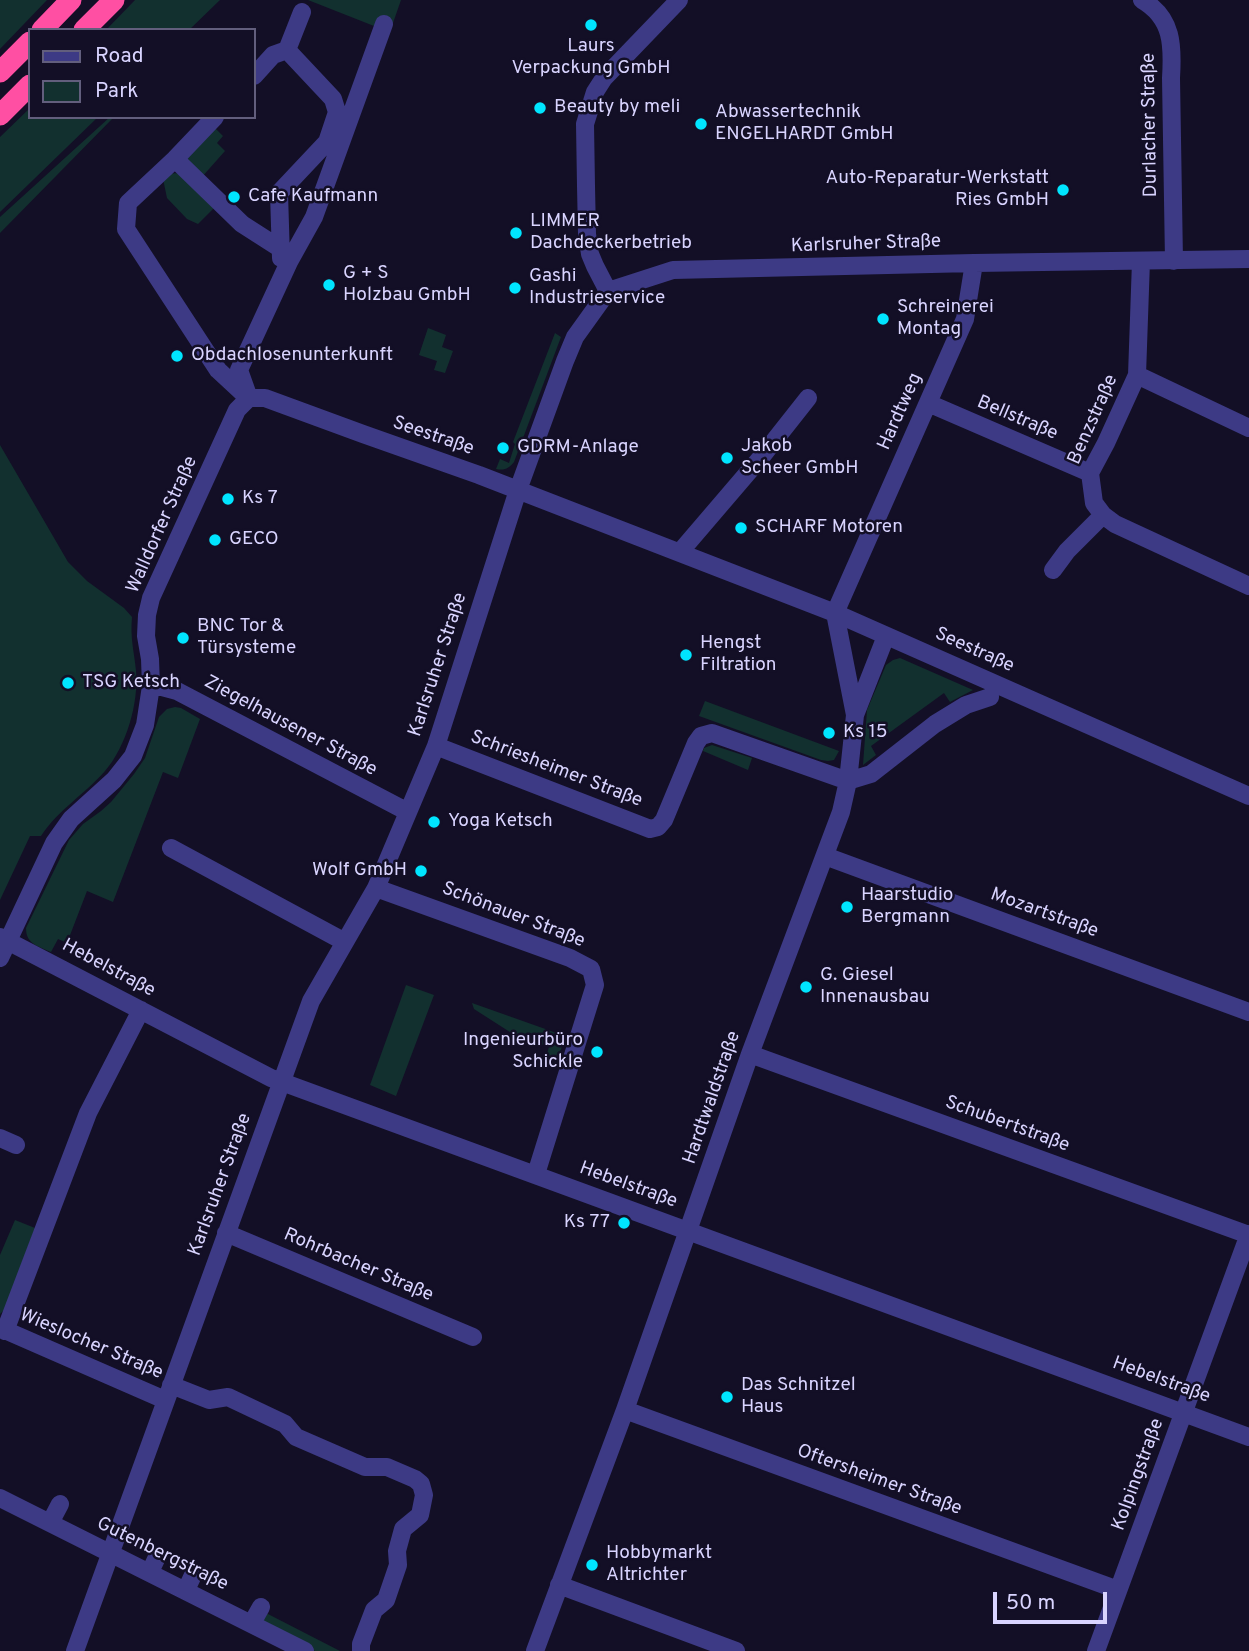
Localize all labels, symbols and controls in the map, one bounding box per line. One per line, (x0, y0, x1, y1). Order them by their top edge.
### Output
marker: Laurs Verpackung GmbH (583, 17, 599, 33)
legend (28, 28, 256, 119)
place label: Laurs Verpackung GmbH (512, 36, 670, 80)
text: Road (95, 43, 144, 70)
street label: Durlacher Straße (1138, 53, 1164, 197)
text: Park (95, 78, 138, 105)
place label: Beauty by meli (554, 97, 680, 119)
marker: Beauty by meli (532, 100, 548, 116)
place label: Abwassertechnik ENGELHARDT GmbH (715, 102, 894, 146)
marker: Abwassertechnik ENGELHARDT GmbH (693, 116, 709, 132)
place label: Auto-Reparatur-Werkstatt Ries GmbH (826, 168, 1049, 212)
marker: Auto-Reparatur-Werkstatt Ries GmbH (1055, 182, 1071, 198)
place label: Cafe Kaufmann (248, 186, 378, 208)
marker: Cafe Kaufmann (226, 189, 242, 205)
place label: LIMMER Dachdeckerbetrieb (530, 211, 692, 255)
marker: LIMMER Dachdeckerbetrieb (508, 225, 524, 241)
street label: Karlsruher Straße (791, 231, 941, 259)
place label: G + S Holzbau GmbH (343, 263, 471, 307)
place label: Gashi Industrieservice (529, 266, 665, 310)
marker: G + S Holzbau GmbH (321, 277, 337, 293)
marker: Gashi Industrieservice (507, 280, 523, 296)
place label: Schreinerei Montag (897, 297, 994, 341)
marker: Schreinerei Montag (875, 311, 891, 327)
place label: Obdachlosenunterkunft (191, 345, 393, 367)
marker: Obdachlosenunterkunft (169, 348, 185, 364)
street label: Hardtweg (874, 370, 928, 454)
street label: Benzstraße (1064, 372, 1124, 468)
street label: Bellstraße (973, 392, 1061, 446)
street label: Seestraße (389, 412, 477, 462)
place label: Jakob Scheer GmbH (741, 436, 858, 480)
place label: GDRM-Anlage (517, 437, 639, 459)
marker: GDRM-Anlage (495, 440, 511, 456)
marker: Jakob Scheer GmbH (719, 450, 735, 466)
street label: Walldorfer Straße (123, 453, 203, 597)
place label: Ks 7 (242, 488, 278, 510)
marker: Ks 7 (220, 491, 236, 507)
place label: SCHARF Motoren (755, 517, 903, 539)
marker: SCHARF Motoren (733, 520, 749, 536)
place label: GECO (229, 529, 279, 551)
marker: GECO (207, 532, 223, 548)
street label: Karlsruher Straße (405, 590, 473, 740)
place label: BNC Tor & Türsysteme (197, 616, 296, 660)
street label: Seestraße (931, 623, 1017, 679)
marker: BNC Tor & Türsysteme (175, 630, 191, 646)
place label: Hengst Filtration (700, 633, 776, 677)
marker: Hengst Filtration (678, 647, 694, 663)
place label: TSG Ketsch (82, 672, 180, 694)
street label: Ziegelhausener Straße (200, 672, 380, 782)
marker: TSG Ketsch (60, 675, 76, 691)
place label: Ks 15 (843, 722, 888, 744)
marker: Ks 15 (821, 725, 837, 741)
street label: Schriesheimer Straße (467, 727, 645, 813)
place label: Yoga Ketsch (448, 811, 553, 833)
marker: Yoga Ketsch (426, 814, 442, 830)
place label: Wolf GmbH (312, 860, 407, 882)
marker: Wolf GmbH (413, 863, 429, 879)
street label: Schönauer Straße (438, 878, 588, 954)
street label: Mozartstraße (987, 884, 1101, 944)
place label: Haarstudio Bergmann (861, 885, 953, 929)
marker: Haarstudio Bergmann (839, 899, 855, 915)
street label: Hebelstraße (57, 935, 159, 1003)
place label: G. Giesel Innenausbau (820, 965, 930, 1009)
marker: G. Giesel Innenausbau (798, 979, 814, 995)
street label: Hardtwaldstraße (680, 1028, 746, 1168)
place label: Ingenieurbüro Schickle (463, 1030, 583, 1074)
marker: Ingenieurbüro Schickle (589, 1044, 605, 1060)
street label: Schubertstraße (942, 1092, 1072, 1158)
street label: Karlsruher Straße (185, 1111, 257, 1259)
street label: Hebelstraße (576, 1158, 680, 1214)
place label: Ks 77 (564, 1212, 610, 1234)
marker: Ks 77 (616, 1215, 632, 1231)
street label: Rohrbacher Straße (280, 1224, 436, 1308)
street label: Wieslocher Straße (16, 1304, 166, 1386)
street label: Hebelstraße (1109, 1353, 1213, 1409)
place label: Das Schnitzel Haus (741, 1375, 856, 1419)
marker: Das Schnitzel Haus (719, 1389, 735, 1405)
street label: Kolpingstraße (1108, 1416, 1170, 1534)
street label: Oftersheimer Straße (793, 1441, 965, 1521)
street label: Gutenbergstraße (92, 1513, 232, 1597)
place label: Hobbymarkt Altrichter (606, 1543, 712, 1587)
marker: Hobbymarkt Altrichter (584, 1557, 600, 1573)
scale bar (997, 1578, 1111, 1622)
text: 50 m (1006, 1590, 1055, 1617)

